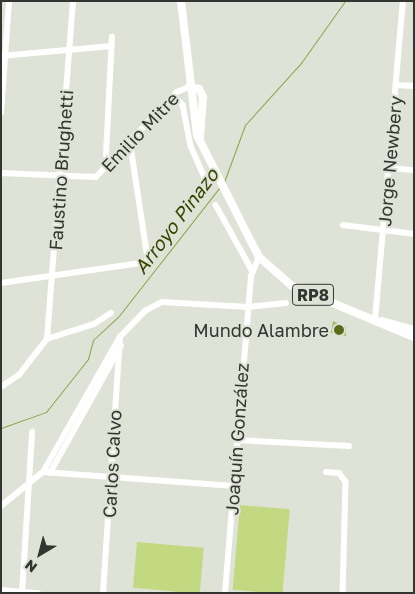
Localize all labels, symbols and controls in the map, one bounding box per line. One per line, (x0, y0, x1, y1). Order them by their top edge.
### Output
street label: Emilio Mitre (97, 88, 183, 176)
street label: Faustino Brughetti (45, 89, 77, 251)
street label: Jorge Newbery (374, 95, 406, 227)
water label: Arroyo Pinazo (129, 164, 223, 278)
road number: RP8 (292, 282, 334, 308)
place label: Mundo Alambre (193, 319, 329, 341)
marker: Mundo Alambre (333, 324, 345, 336)
street label: Joaquín González (221, 362, 253, 516)
street label: Carlos Calvo (98, 409, 126, 519)
north arrow (15, 529, 65, 579)
text: N (21, 556, 40, 576)

